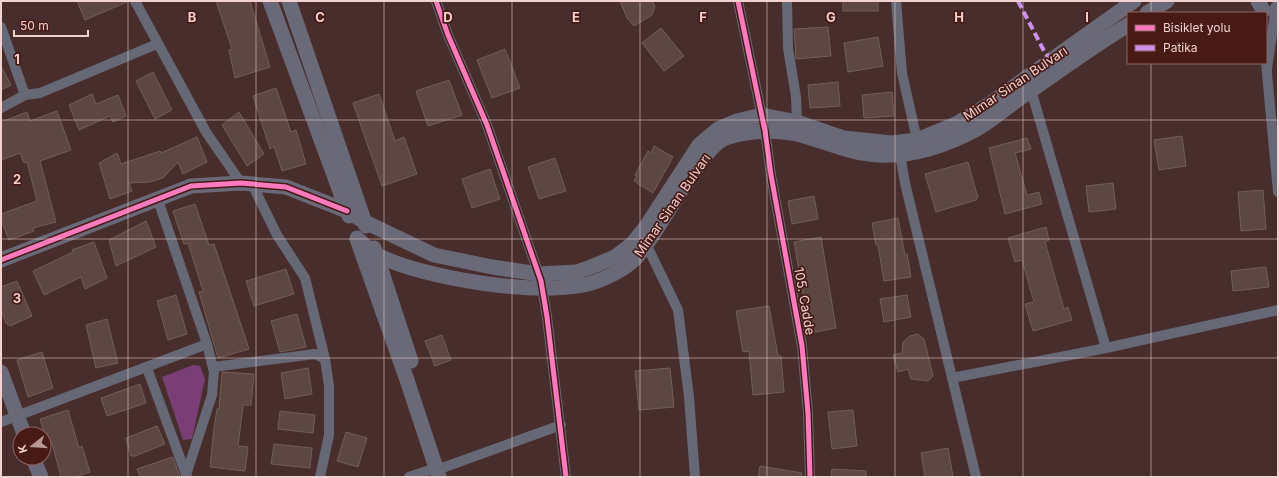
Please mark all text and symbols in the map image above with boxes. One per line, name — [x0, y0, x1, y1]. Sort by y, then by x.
text: B — [188, 9, 197, 25]
text: C — [315, 9, 325, 25]
text: D — [443, 9, 453, 25]
text: E — [572, 9, 580, 25]
text: F — [699, 9, 707, 25]
text: G — [826, 9, 836, 25]
text: H — [954, 9, 964, 25]
text: I — [1085, 9, 1089, 25]
scale bar — [14, 12, 88, 38]
legend — [1127, 12, 1267, 64]
text: 50 m — [20, 18, 49, 33]
text: Bisiklet yolu — [1163, 20, 1231, 35]
text: Patika — [1163, 40, 1198, 55]
street label: Mimar Sinan Bulvarı — [960, 42, 1070, 124]
text: 1 — [14, 51, 20, 67]
street label: Mimar Sinan Bulvarı — [630, 150, 714, 260]
text: 2 — [13, 171, 21, 187]
street label: 105. Cadde — [791, 266, 819, 336]
text: 3 — [13, 290, 21, 306]
north arrow — [12, 426, 52, 466]
text: K — [15, 443, 30, 455]

